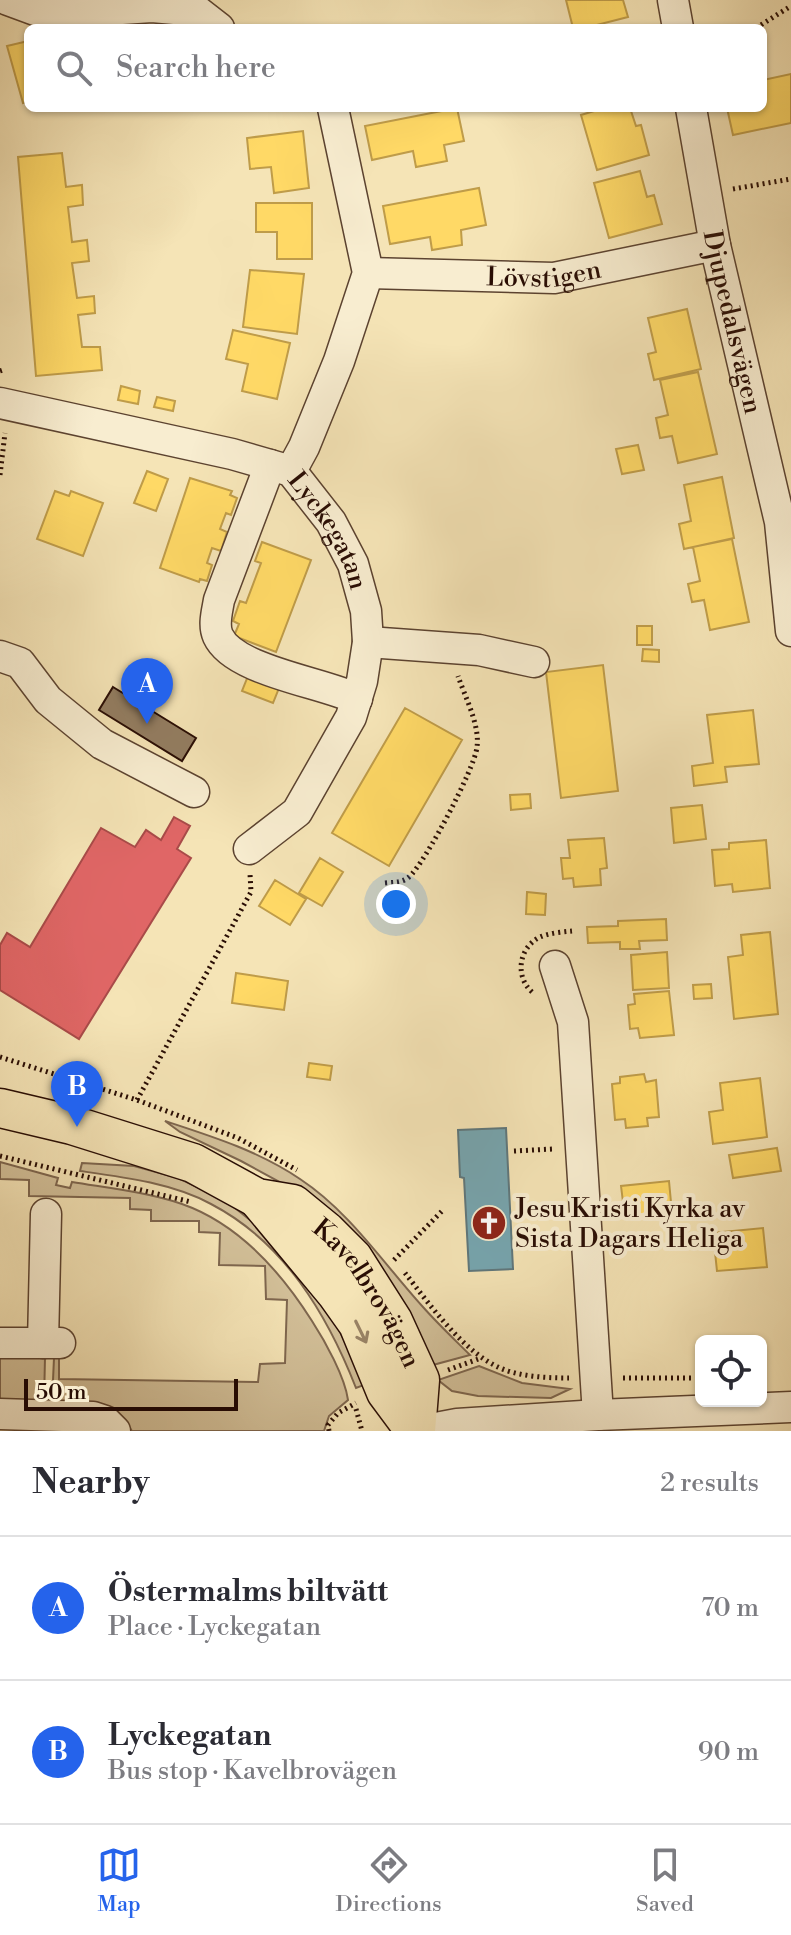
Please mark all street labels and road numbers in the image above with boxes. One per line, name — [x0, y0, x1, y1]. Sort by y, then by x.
street label: Djupedalsvägen — [696, 228, 769, 417]
street label: Lövstigen — [486, 254, 604, 295]
street label: Lyckegatan — [280, 465, 374, 593]
street label: Kavelbrovägen — [306, 1212, 427, 1373]

